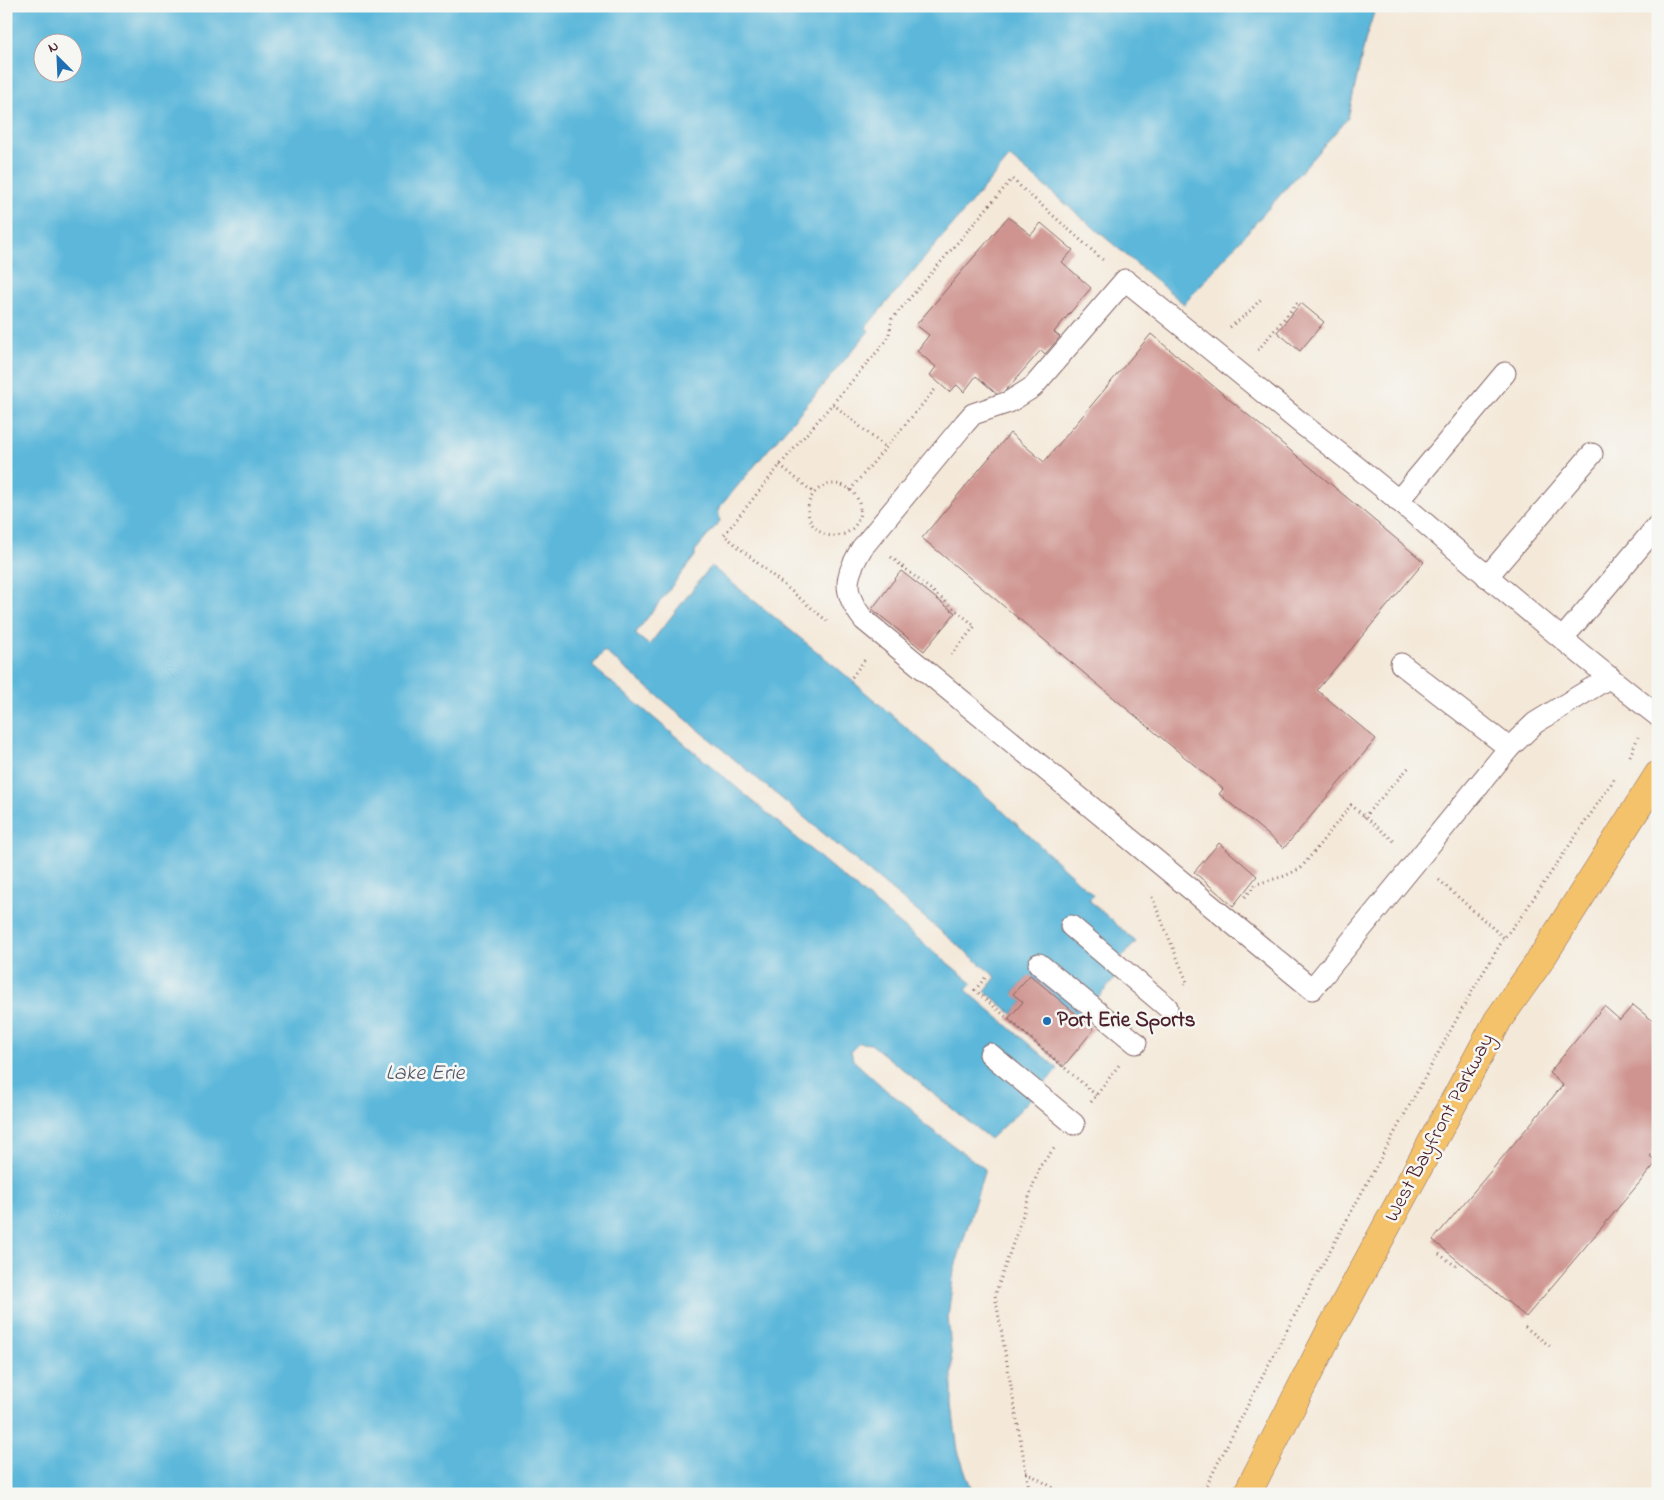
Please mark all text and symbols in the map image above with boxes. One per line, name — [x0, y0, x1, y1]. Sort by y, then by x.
north arrow — [32, 32, 82, 82]
text: N — [45, 36, 62, 59]
place label: Port Erie Sports — [1057, 1006, 1196, 1036]
marker: Port Erie Sports — [1041, 1015, 1053, 1027]
street label: West Bayfront Parkway — [1378, 1028, 1504, 1229]
water label: Lake Erie — [386, 1058, 466, 1090]

